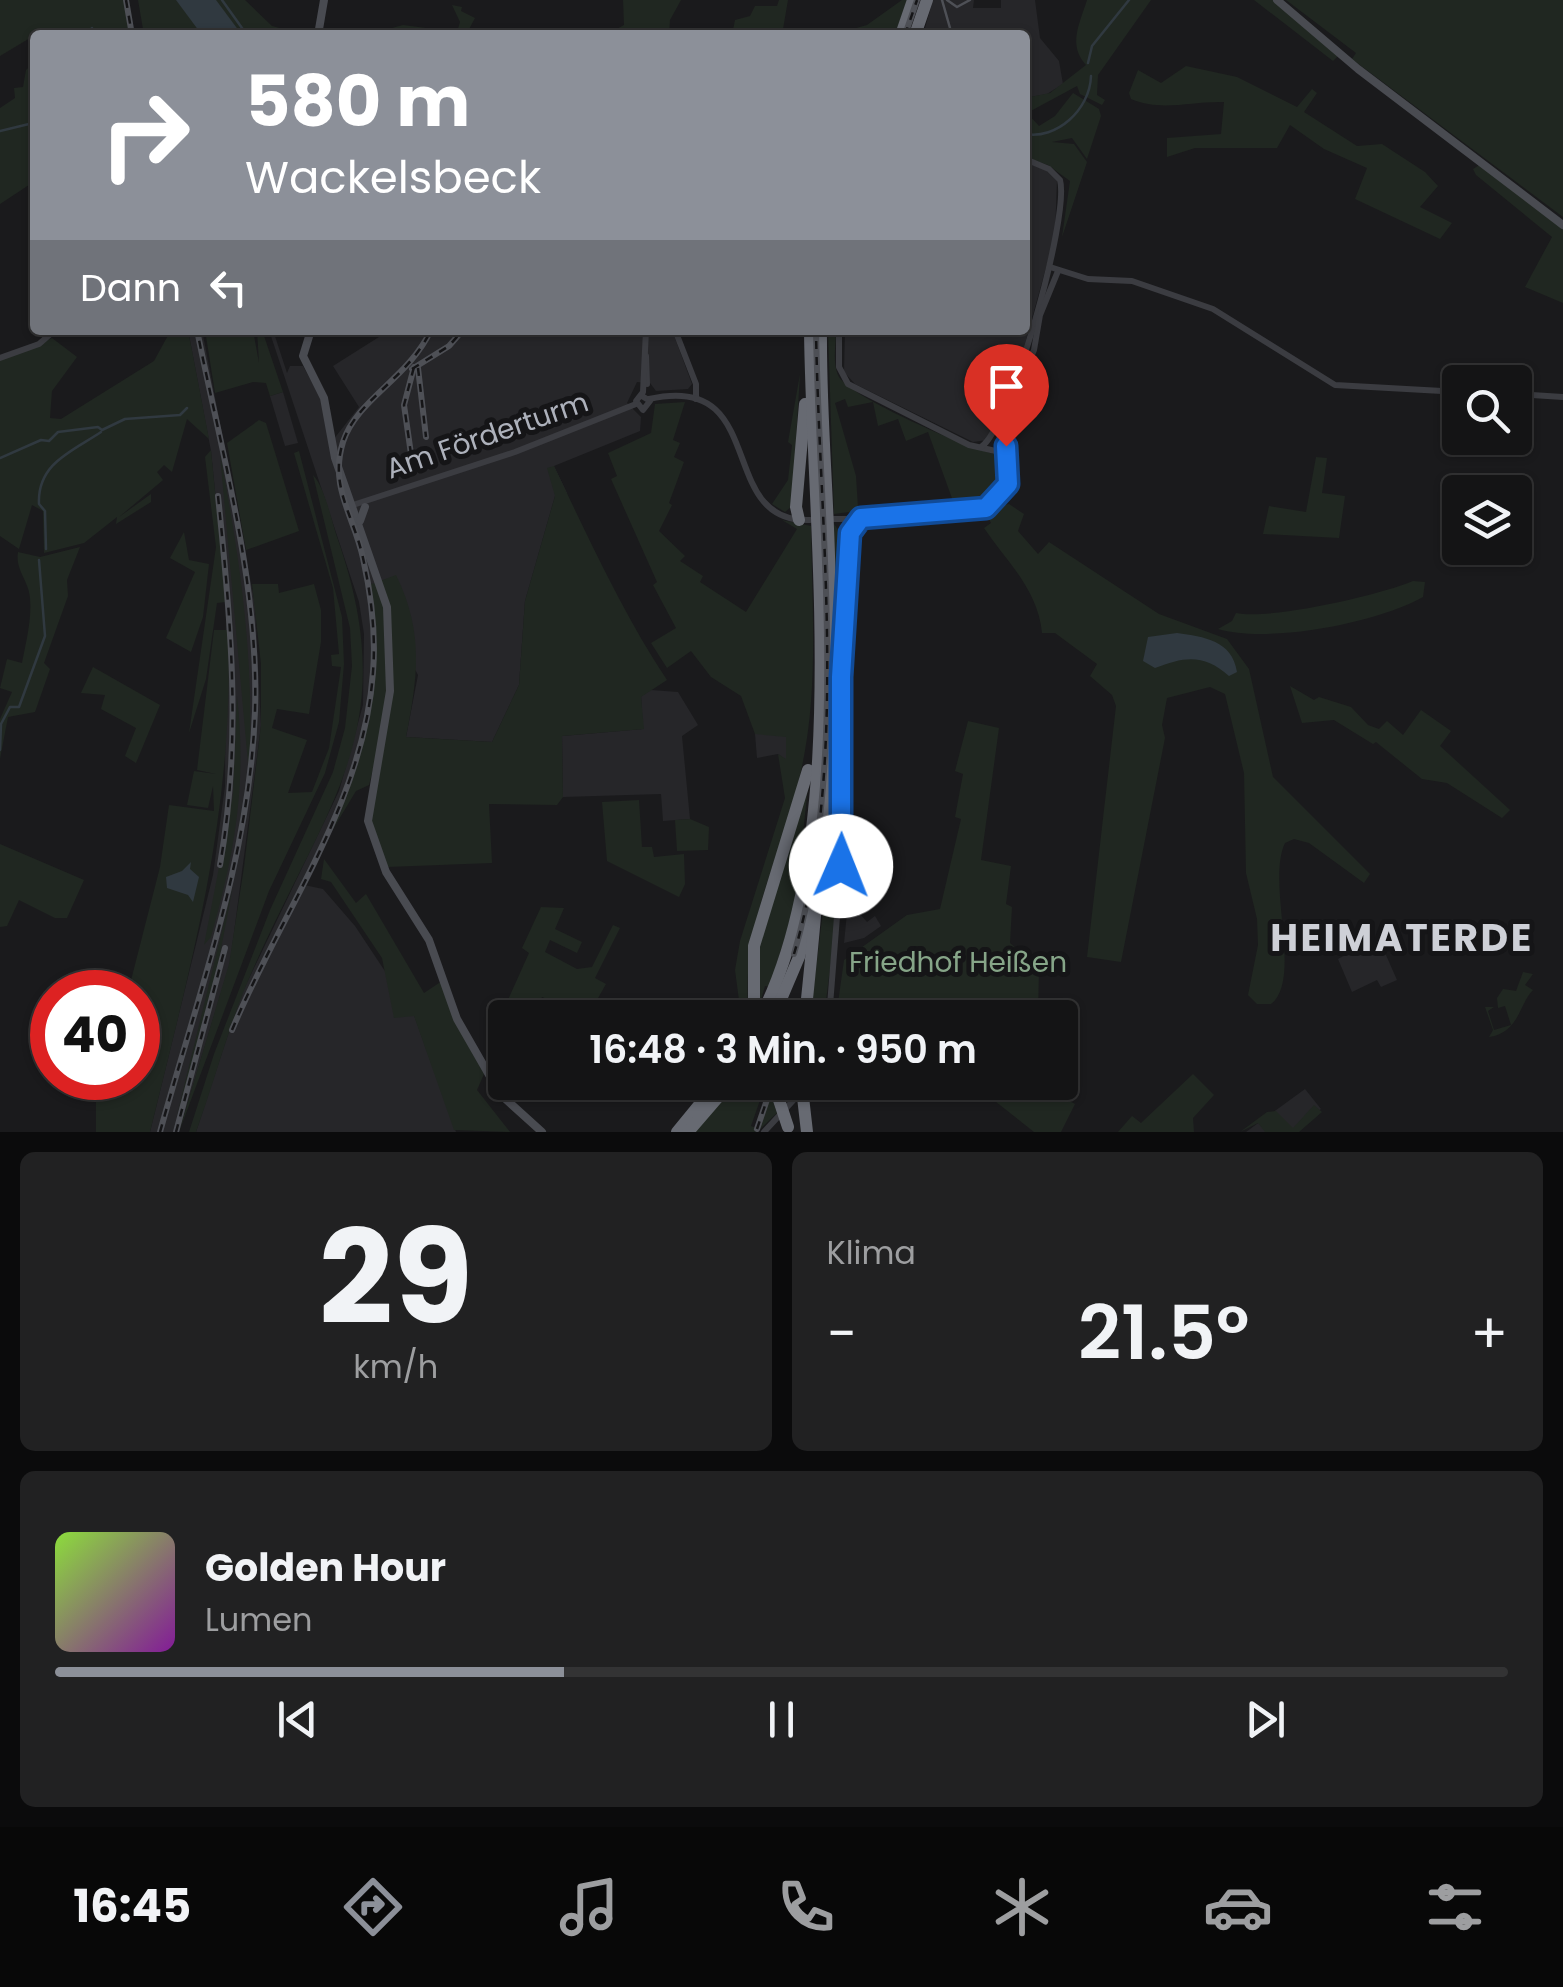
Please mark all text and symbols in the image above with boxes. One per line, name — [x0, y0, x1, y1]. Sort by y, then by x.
text: 580 m — [245, 52, 470, 151]
icon: right — [80, 70, 210, 200]
text: Wackelsbeck — [245, 146, 541, 209]
icon: left — [201, 260, 256, 315]
text: Dann — [80, 261, 181, 314]
pin — [964, 344, 1049, 447]
icon: arrive — [979, 359, 1034, 414]
map controls — [1442, 365, 1532, 565]
button: search — [1442, 365, 1532, 455]
street label: Am Förderturm — [381, 383, 594, 488]
button: layers — [1442, 475, 1532, 565]
position arrow — [789, 814, 893, 918]
district label: HEIMATERDE — [1270, 911, 1534, 964]
park label: Friedhof Heißen — [849, 943, 1067, 982]
speed limit sign: 40 — [30, 970, 160, 1100]
text: 16:48 · 3 Min. · 950 m — [589, 1023, 977, 1076]
text: 29 — [319, 1186, 473, 1369]
text: Klima — [827, 1230, 916, 1275]
text: 21.5° — [1078, 1280, 1249, 1385]
text: − — [827, 1295, 857, 1372]
text: + — [1470, 1295, 1508, 1372]
text: km/h — [353, 1344, 438, 1389]
text: Golden Hour — [205, 1541, 446, 1594]
text: Lumen — [205, 1597, 313, 1642]
icon: previous — [270, 1692, 325, 1747]
icon: pause — [754, 1692, 809, 1747]
icon: next — [1238, 1692, 1293, 1747]
icon: directions — [338, 1872, 408, 1942]
icon: music — [554, 1872, 624, 1942]
icon: phone — [771, 1872, 841, 1942]
icon: climate — [987, 1872, 1057, 1942]
icon: car — [1203, 1872, 1273, 1942]
icon: filters — [1420, 1872, 1490, 1942]
text: 16:45 — [73, 1875, 191, 1938]

